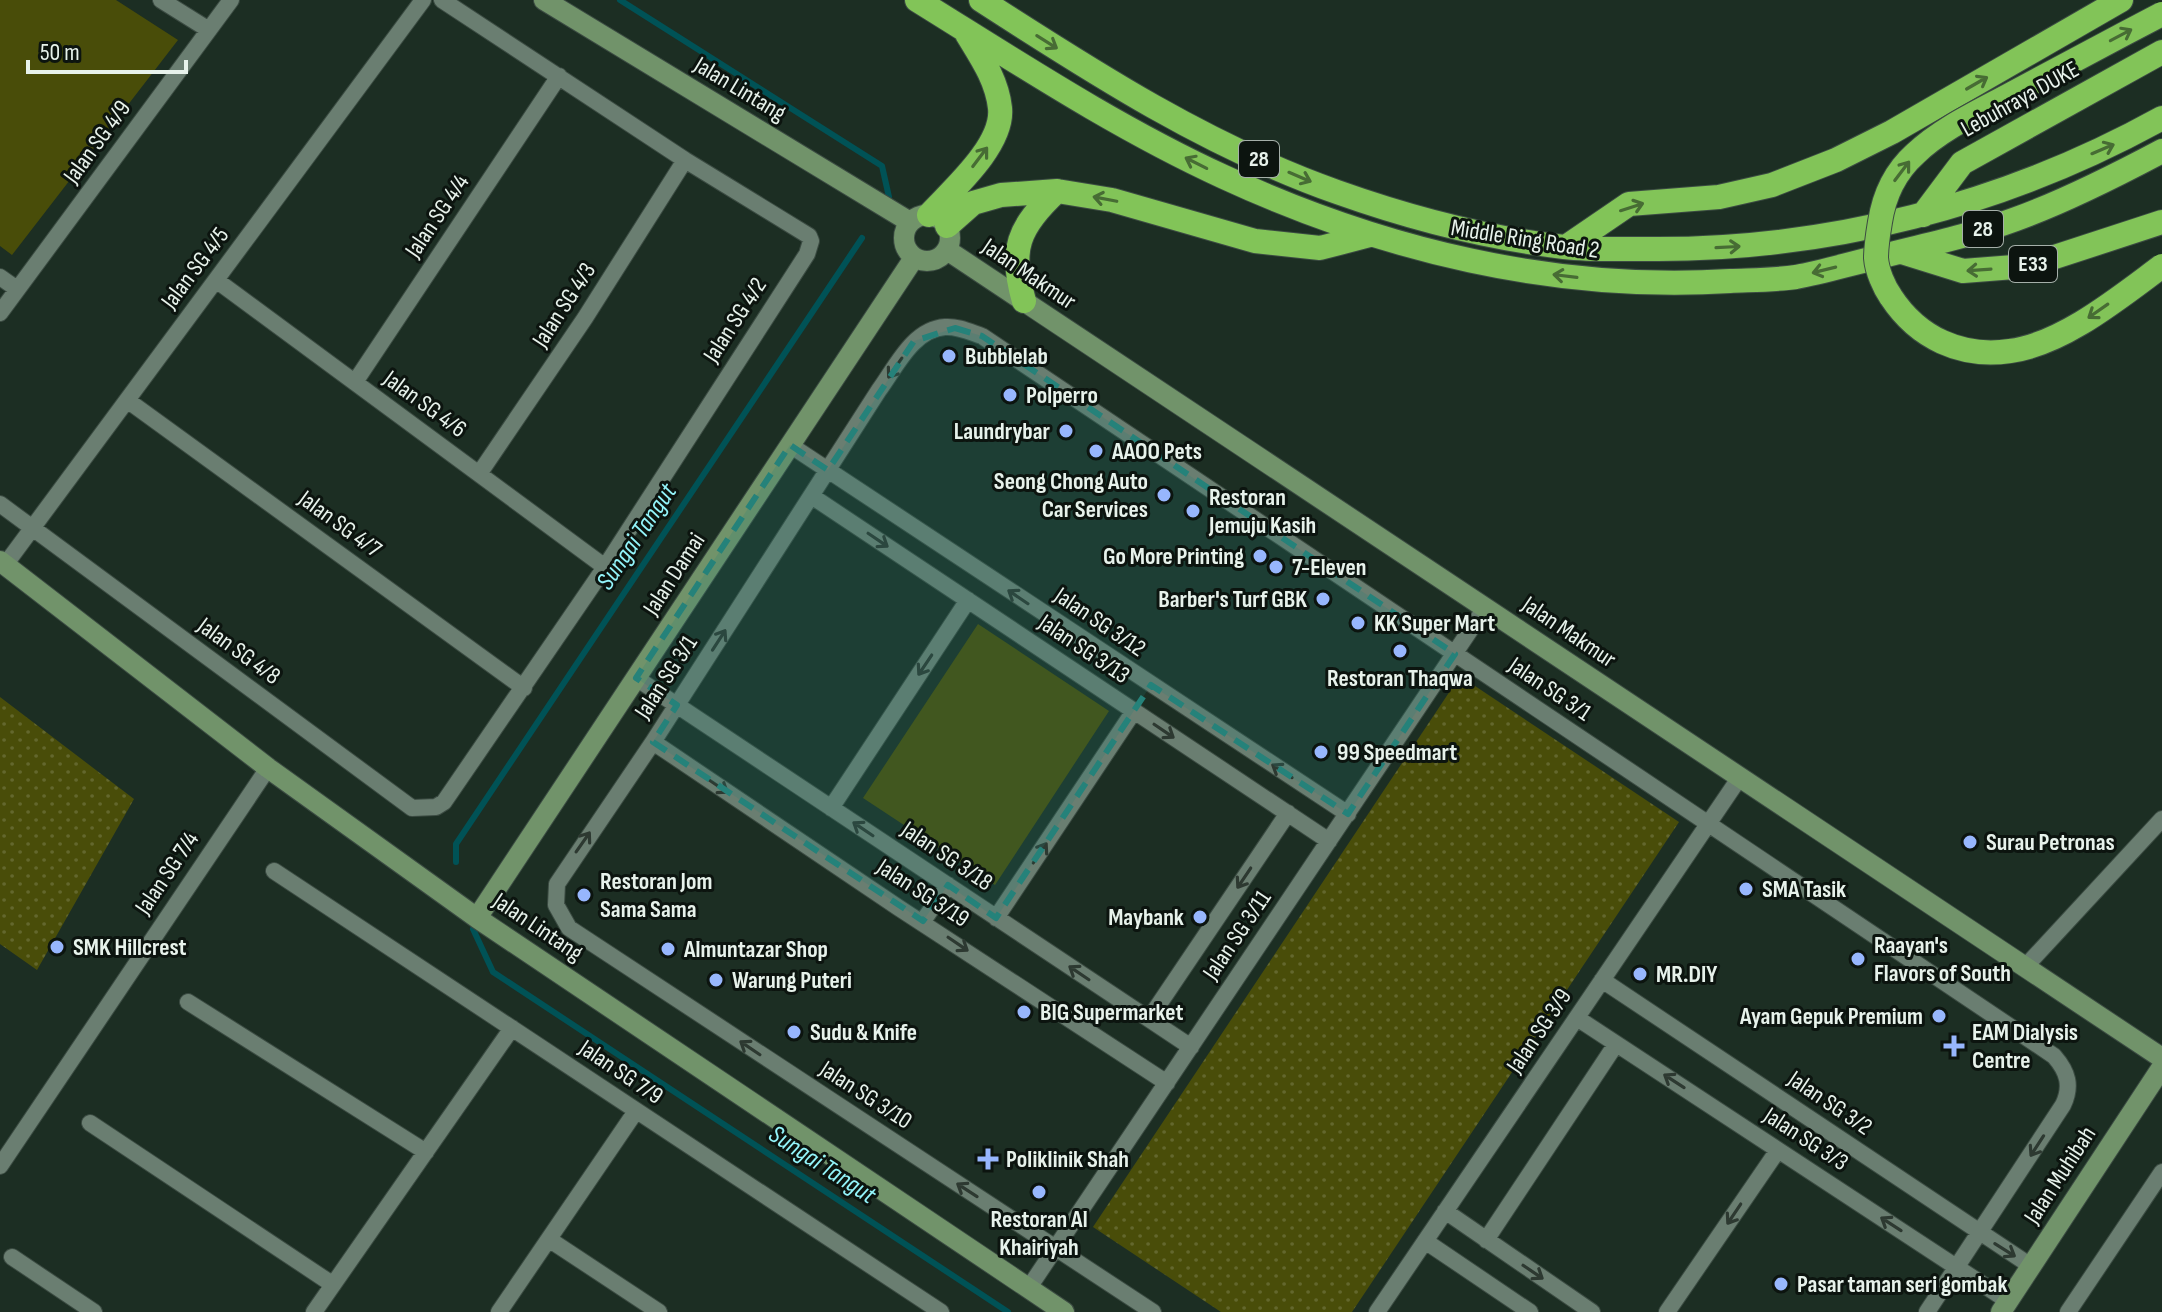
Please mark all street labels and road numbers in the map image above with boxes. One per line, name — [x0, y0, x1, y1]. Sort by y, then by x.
street label: Jalan Lintang — [688, 50, 791, 128]
street label: Lebuhraya DUKE — [1956, 55, 2084, 143]
street label: Jalan SG 4/9 — [57, 95, 137, 190]
road number: 28 — [1239, 141, 1279, 177]
street label: Jalan SG 4/4 — [398, 169, 475, 264]
road number: 28 — [1963, 211, 2003, 247]
street label: Middle Ring Road 2 — [1449, 213, 1601, 265]
street label: Jalan SG 4/5 — [154, 221, 235, 315]
street label: Jalan Makmur — [976, 232, 1082, 316]
road number: E33 — [2009, 246, 2057, 282]
street label: Jalan SG 4/3 — [525, 257, 602, 354]
street label: Jalan SG 4/2 — [696, 272, 773, 369]
street label: Jalan SG 4/6 — [377, 364, 472, 444]
street label: Jalan SG 4/7 — [292, 484, 388, 564]
street label: Jalan Damai — [636, 528, 711, 621]
street label: Jalan SG 3/12 — [1048, 580, 1151, 663]
street label: Jalan Makmur — [1516, 590, 1622, 674]
street label: Jalan SG 3/13 — [1032, 607, 1135, 690]
street label: Jalan SG 4/8 — [191, 611, 286, 691]
street label: Jalan SG 3/1 — [628, 629, 704, 725]
street label: Jalan SG 3/1 — [1502, 650, 1597, 727]
street label: Jalan SG 3/18 — [895, 814, 998, 897]
street label: Jalan SG 7/4 — [128, 826, 205, 921]
street label: Jalan SG 3/19 — [871, 852, 975, 934]
street label: Jalan SG 3/11 — [1196, 884, 1278, 986]
street label: Jalan Lintang — [487, 886, 588, 968]
street label: Jalan SG 3/9 — [1500, 983, 1578, 1080]
street label: Jalan SG 7/9 — [573, 1033, 669, 1111]
street label: Jalan SG 3/10 — [814, 1054, 918, 1136]
street label: Jalan SG 3/2 — [1782, 1064, 1877, 1142]
street label: Jalan SG 3/3 — [1757, 1100, 1854, 1177]
street label: Jalan Muhibah — [2017, 1121, 2102, 1230]

